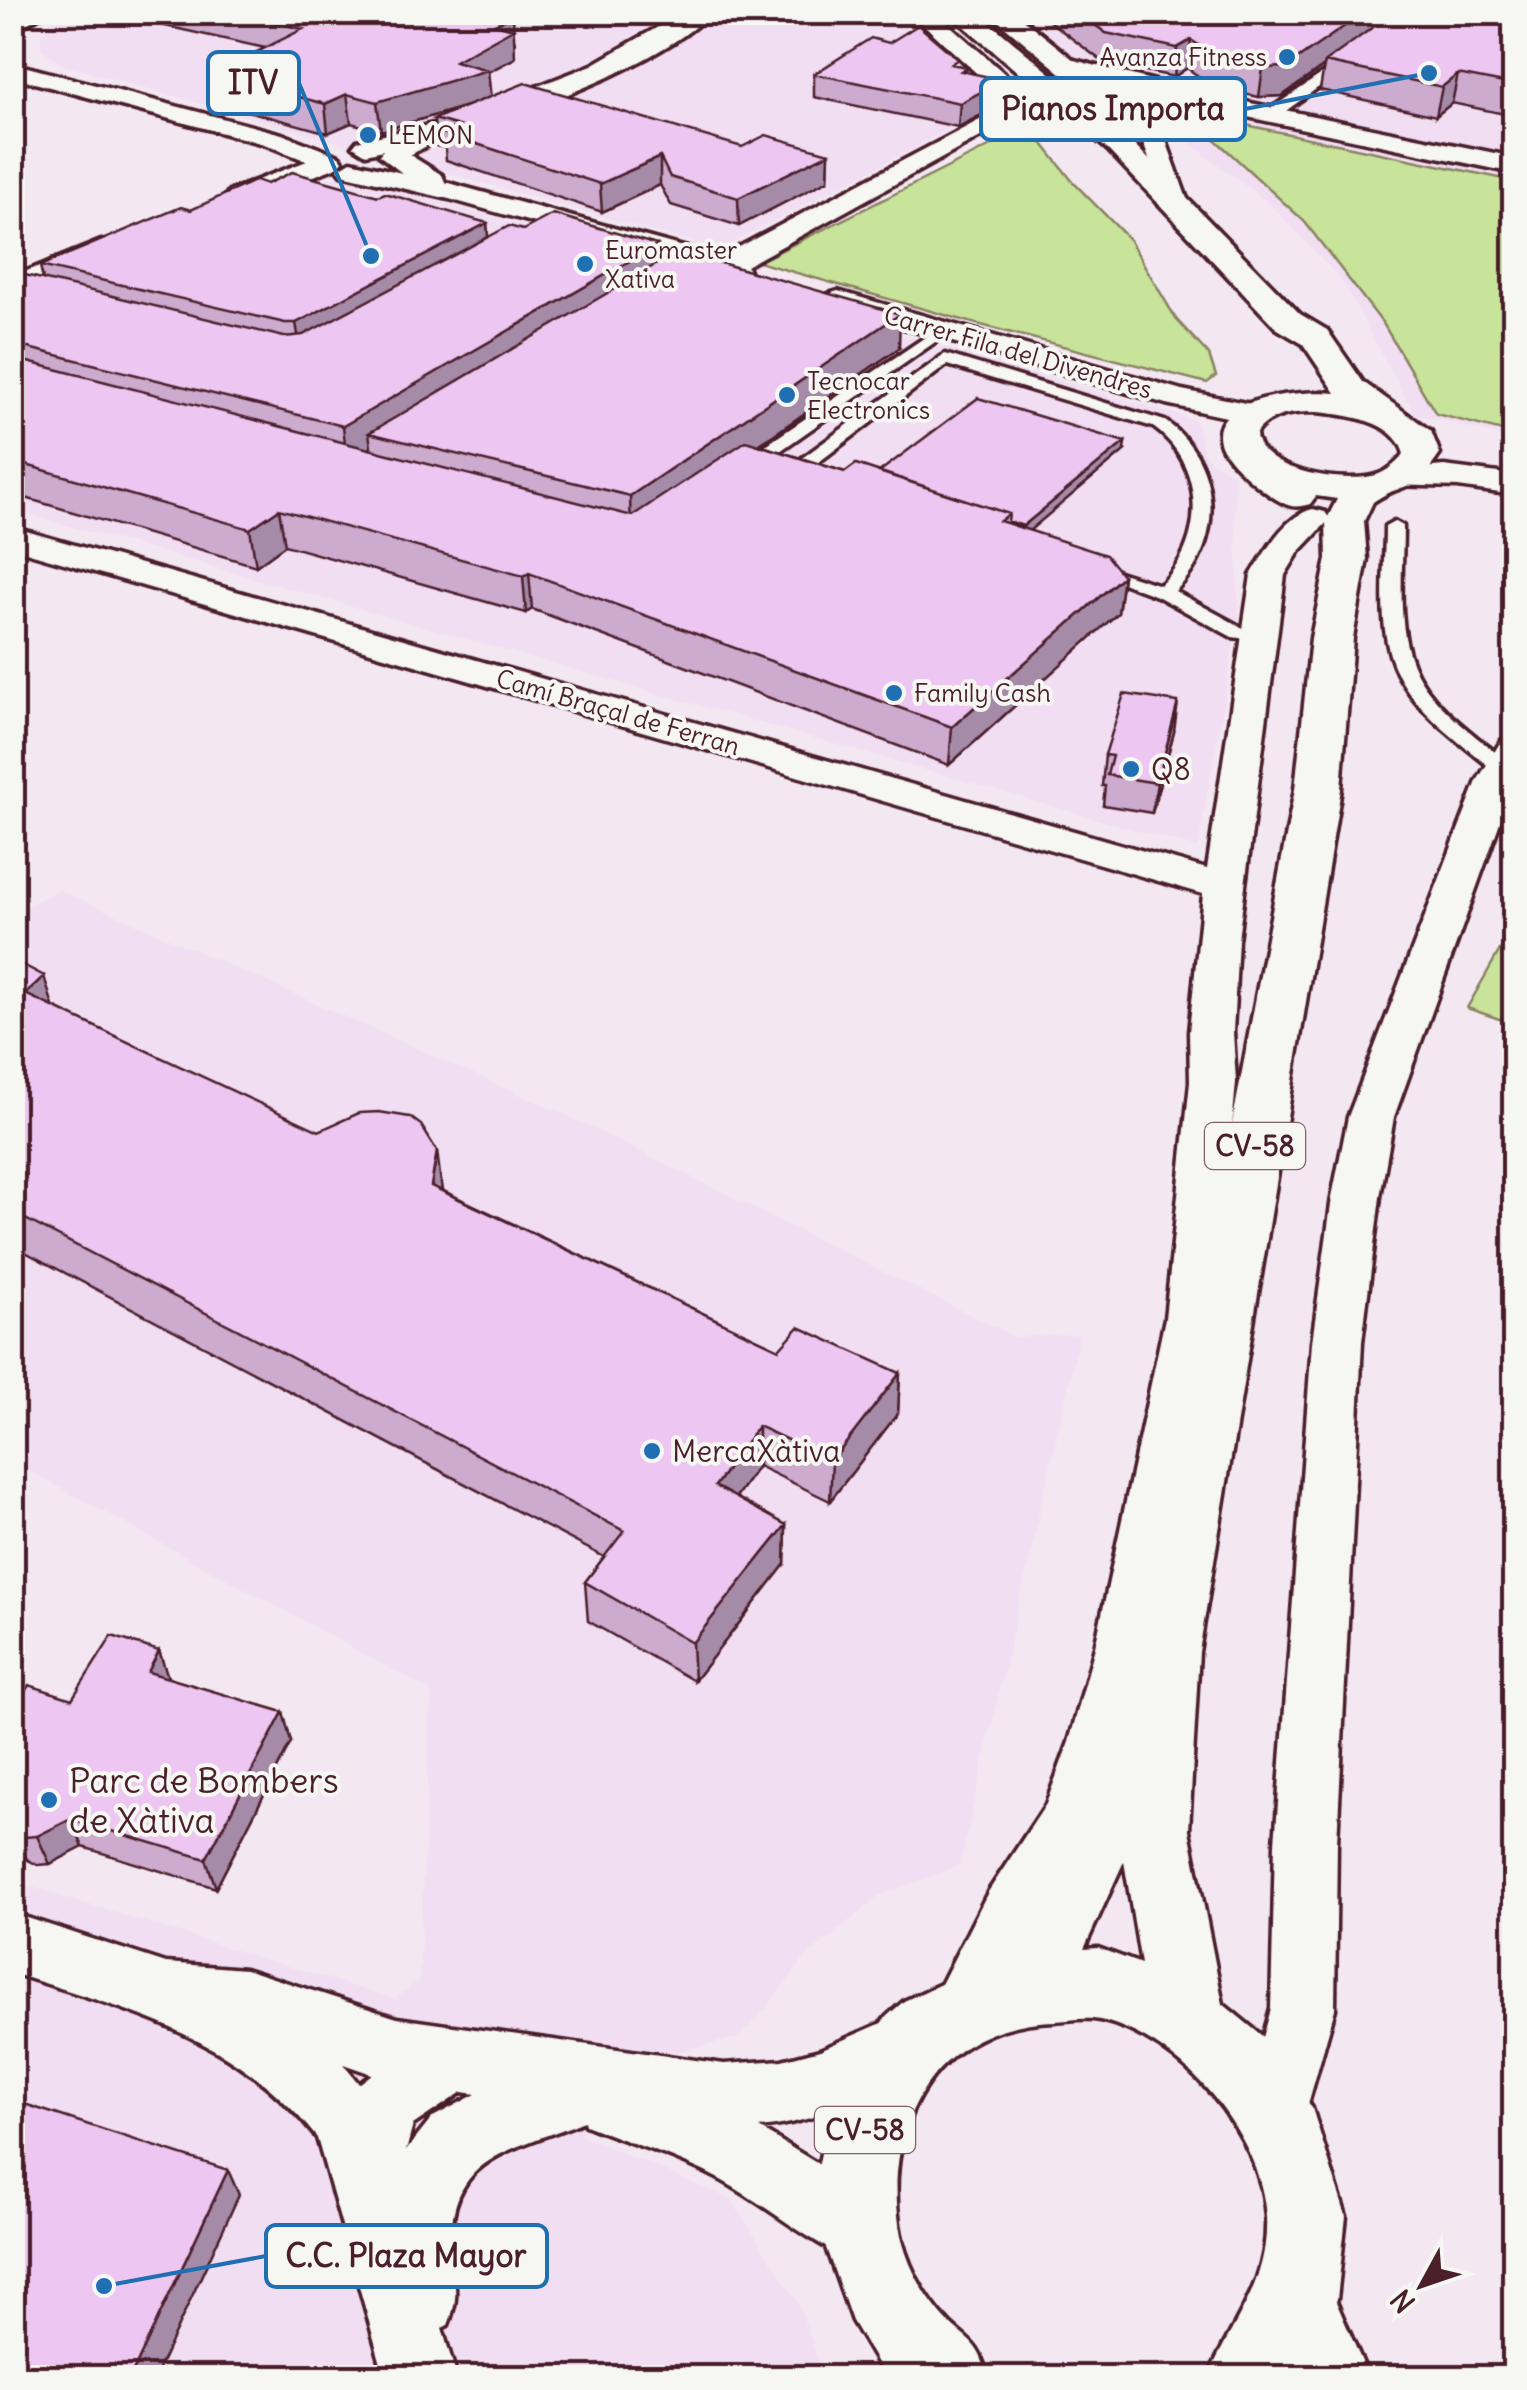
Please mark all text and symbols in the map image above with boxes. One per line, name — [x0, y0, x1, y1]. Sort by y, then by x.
place label: Avanza Fitness — [1099, 41, 1267, 73]
marker: Avanza Fitness — [1276, 46, 1298, 68]
callout: ITV — [208, 52, 299, 114]
text: ITV — [228, 62, 278, 103]
callout: Pianos Importa — [981, 78, 1245, 140]
text: Pianos Importa — [1001, 88, 1225, 129]
place label: LEMON — [388, 119, 473, 151]
marker: LEMON — [357, 124, 379, 146]
place label: Euromaster Xativa — [605, 234, 737, 295]
marker: Euromaster Xativa — [574, 253, 596, 275]
street label: Carrer Fila del Divendres — [880, 298, 1156, 406]
place label: Tecnocar Electronics — [807, 365, 930, 426]
marker: Tecnocar Electronics — [776, 384, 798, 406]
street label: Camí Braçal de Ferran — [493, 662, 743, 762]
place label: Family Cash — [914, 677, 1051, 709]
marker: Family Cash — [883, 682, 905, 704]
place label: Q8 — [1151, 750, 1191, 788]
marker: Q8 — [1120, 758, 1142, 780]
road number: CV-58 — [1205, 1123, 1305, 1169]
place label: MercaXàtiva — [672, 1432, 840, 1470]
marker: MercaXàtiva — [641, 1440, 663, 1462]
place label: Parc de Bombers de Xàtiva — [69, 1758, 339, 1842]
marker: Parc de Bombers de Xàtiva — [38, 1789, 60, 1811]
road number: CV-58 — [815, 2107, 915, 2153]
callout: C.C. Plaza Mayor — [266, 2225, 547, 2287]
text: C.C. Plaza Mayor — [285, 2235, 528, 2276]
north arrow — [1372, 2235, 1472, 2335]
text: N — [1383, 2282, 1423, 2320]

